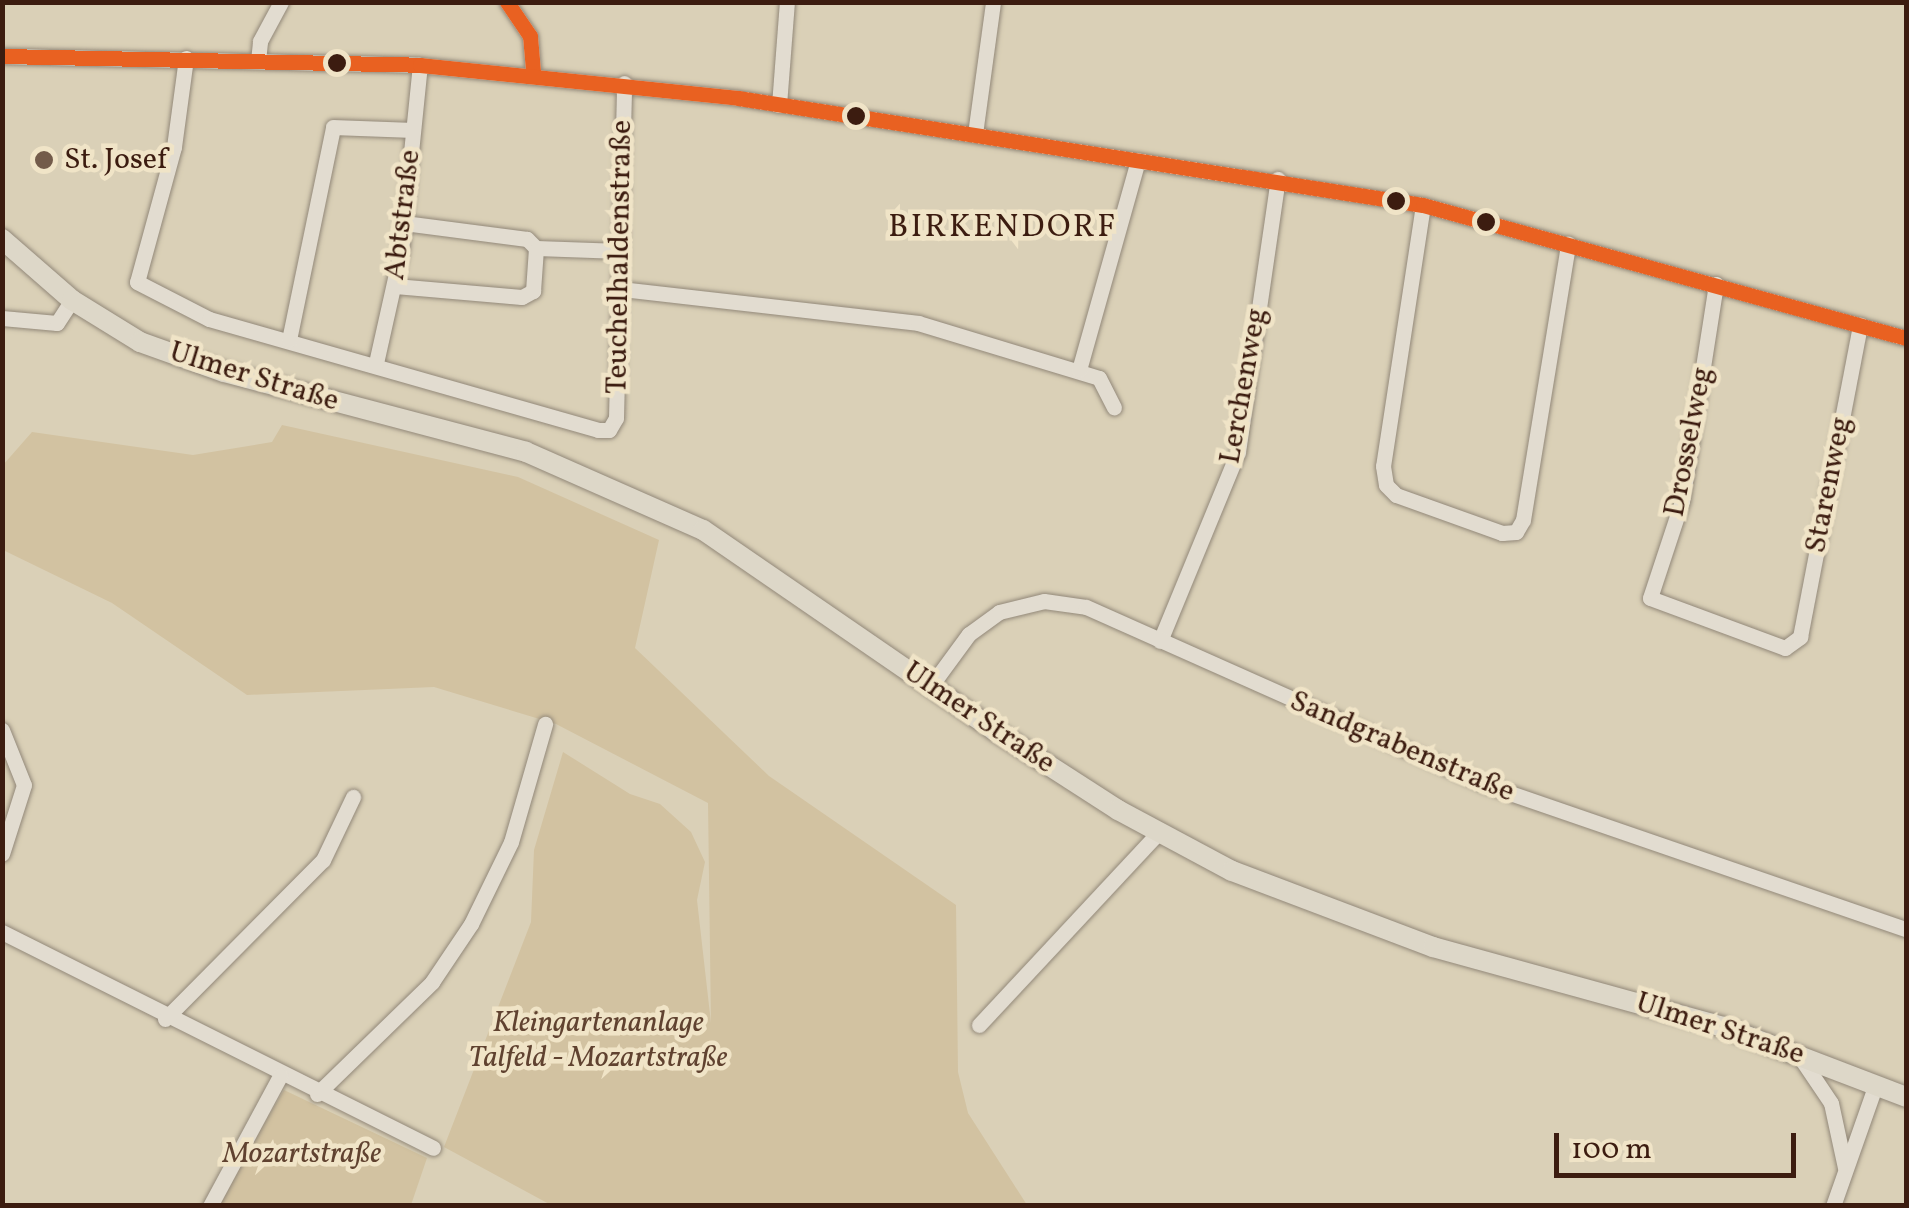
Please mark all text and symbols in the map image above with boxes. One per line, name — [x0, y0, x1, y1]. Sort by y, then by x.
unlabelled marker — [327, 53, 347, 73]
unlabelled marker — [846, 106, 866, 126]
street label: Teuchelhaldenstraße — [600, 120, 640, 394]
place label: St. Josef — [64, 142, 167, 178]
street label: Abtstraße — [377, 148, 429, 282]
marker: St. Josef — [33, 149, 55, 171]
unlabelled marker — [1386, 191, 1406, 211]
district label: BIRKENDORF — [888, 209, 1118, 247]
unlabelled marker — [1476, 212, 1496, 232]
street label: Lerchenweg — [1213, 305, 1275, 467]
street label: Ulmer Straße — [165, 334, 343, 420]
street label: Drosselweg — [1657, 364, 1721, 520]
street label: Starenweg — [1798, 414, 1860, 556]
street label: Ulmer Straße — [896, 654, 1062, 782]
street label: Sandgrabenstraße — [1284, 683, 1520, 811]
street label: Ulmer Straße — [1631, 985, 1809, 1073]
park label: Kleingartenanlage Talfeld - Mozartstraße — [469, 1005, 727, 1076]
scale bar — [1559, 1113, 1802, 1175]
text: 100 m — [1571, 1129, 1652, 1171]
park label: Mozartstraße — [223, 1136, 381, 1172]

